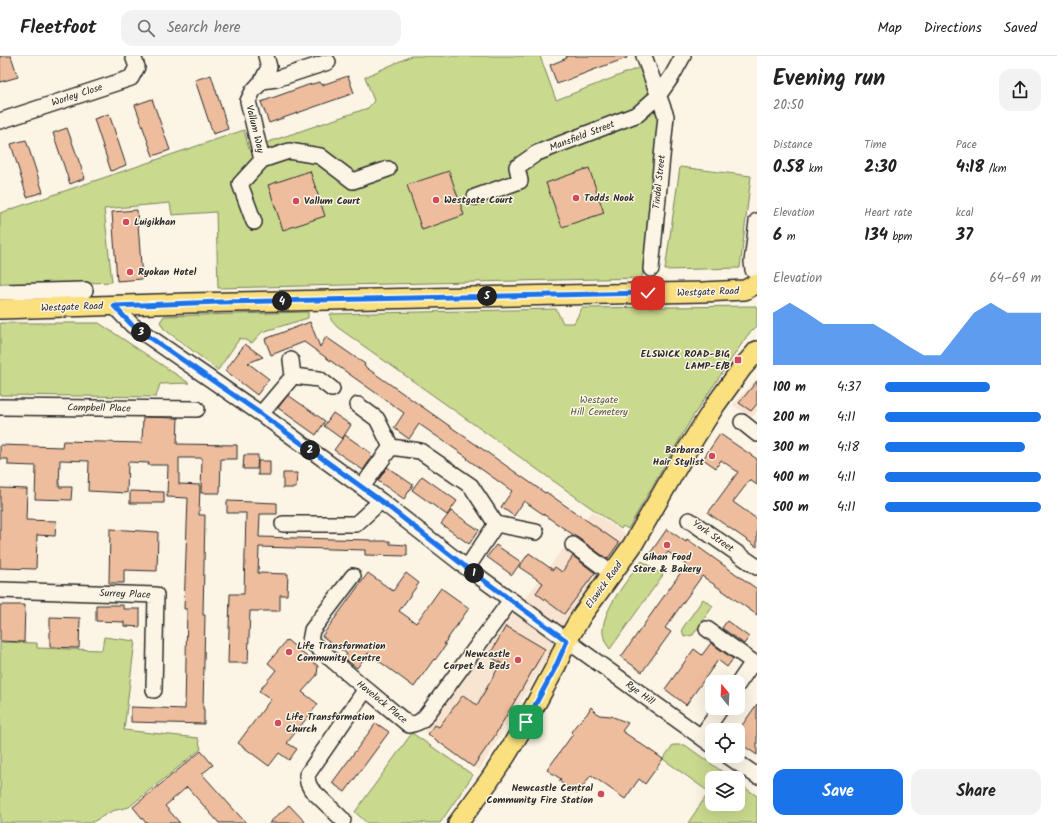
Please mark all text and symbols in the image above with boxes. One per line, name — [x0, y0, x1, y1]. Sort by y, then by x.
search box — [121, 10, 401, 46]
text: Fleetfoot — [20, 13, 97, 43]
text: Search here — [167, 16, 241, 40]
icon: search — [135, 17, 157, 39]
text: Map — [877, 17, 902, 39]
text: Directions — [924, 17, 982, 39]
text: Saved — [1004, 17, 1037, 39]
text: Evening run — [773, 62, 885, 97]
button: share — [999, 69, 1041, 111]
street label: Worley Close — [49, 79, 105, 111]
text: 20:50 — [773, 95, 804, 116]
street label: Vallum Way — [241, 103, 269, 155]
street label: Mansfield Street — [547, 116, 617, 156]
text: Distance — [773, 136, 813, 154]
text: Time — [864, 136, 887, 154]
text: Pace — [956, 136, 977, 154]
street label: Tindal Street — [648, 154, 670, 210]
text: 0.58 — [773, 154, 804, 181]
text: 2:30 — [864, 154, 896, 181]
text: 4:18 — [956, 154, 984, 181]
text: km — [804, 160, 823, 178]
text: /km — [984, 160, 1007, 178]
place label: Todds Nook — [584, 190, 635, 206]
place label: Westgate Court — [444, 192, 513, 208]
place label: Vallum Court — [304, 193, 361, 209]
marker: Todds Nook — [571, 193, 581, 203]
marker: Westgate Court — [431, 195, 441, 205]
marker: Vallum Court — [291, 196, 301, 206]
text: Elevation — [773, 204, 815, 222]
text: Heart rate — [864, 204, 912, 222]
text: kcal — [956, 204, 974, 222]
place label: Luigikhan — [134, 214, 176, 230]
marker: Luigikhan — [121, 217, 131, 227]
text: 6 — [773, 222, 782, 249]
text: 134 — [864, 222, 888, 249]
text: 37 — [956, 222, 973, 249]
text: m — [782, 228, 795, 246]
text: bpm — [888, 228, 912, 246]
place label: Ryokan Hotel — [138, 264, 197, 280]
marker: Ryokan Hotel — [125, 267, 135, 277]
text: Elevation — [773, 268, 822, 289]
text: 64–69 m — [990, 268, 1041, 289]
pin — [631, 276, 665, 310]
icon: check — [637, 282, 659, 304]
street label: Westgate Road — [677, 283, 740, 301]
pin: 5 — [477, 286, 497, 306]
text: 5 — [484, 287, 490, 305]
pin: 4 — [272, 291, 292, 311]
text: 4 — [279, 292, 285, 310]
street label: Westgate Road — [41, 298, 104, 316]
pin: 3 — [131, 322, 151, 342]
text: 3 — [138, 323, 144, 341]
place label: ELSWICK ROAD-BIG LAMP-E/B — [641, 346, 730, 374]
marker: ELSWICK ROAD-BIG LAMP-E/B — [733, 355, 743, 365]
text: 100 m — [773, 377, 806, 398]
text: 4:37 — [837, 377, 861, 398]
park label: Westgate Hill Cemetery — [570, 392, 628, 420]
street label: Campbell Place — [67, 399, 131, 417]
text: 200 m — [773, 407, 810, 428]
text: 4:11 — [837, 407, 856, 428]
text: 300 m — [773, 437, 809, 458]
text: 4:18 — [837, 437, 859, 458]
pin: 2 — [300, 440, 320, 460]
text: 2 — [307, 441, 313, 459]
place label: Barbaras Hair Stylist — [653, 442, 704, 470]
marker: Barbaras Hair Stylist — [707, 451, 717, 461]
text: 400 m — [773, 467, 809, 488]
text: 4:11 — [837, 467, 856, 488]
text: 500 m — [773, 497, 809, 518]
text: 4:11 — [837, 497, 856, 518]
street label: York Street — [689, 516, 737, 556]
marker: Gihan Food Store & Bakery — [662, 540, 672, 550]
place label: Gihan Food Store & Bakery — [633, 549, 702, 577]
street label: Elswick Road — [581, 557, 627, 612]
pin: 1 — [464, 563, 484, 583]
text: 1 — [472, 564, 476, 582]
street label: Surrey Place — [99, 585, 151, 603]
place label: Life Transformation Community Centre — [297, 638, 386, 666]
place label: Newcastle Carpet & Beds — [444, 646, 510, 674]
marker: Life Transformation Community Centre — [284, 647, 294, 657]
marker: Newcastle Carpet & Beds — [513, 655, 523, 665]
north arrow — [705, 675, 745, 715]
map controls — [705, 675, 745, 811]
street label: Havelock Place — [353, 676, 411, 728]
street label: Rye Hill — [622, 677, 658, 709]
pin — [509, 705, 543, 739]
place label: Life Transformation Church — [286, 709, 375, 737]
icon: arrive — [515, 711, 537, 733]
marker: Life Transformation Church — [273, 718, 283, 728]
button: locate — [705, 723, 745, 763]
button: Save — [773, 769, 903, 815]
button: Share — [911, 769, 1041, 815]
button: layers — [705, 771, 745, 811]
place label: Newcastle Central Community Fire Station — [487, 780, 593, 808]
marker: Newcastle Central Community Fire Station — [596, 789, 606, 799]

